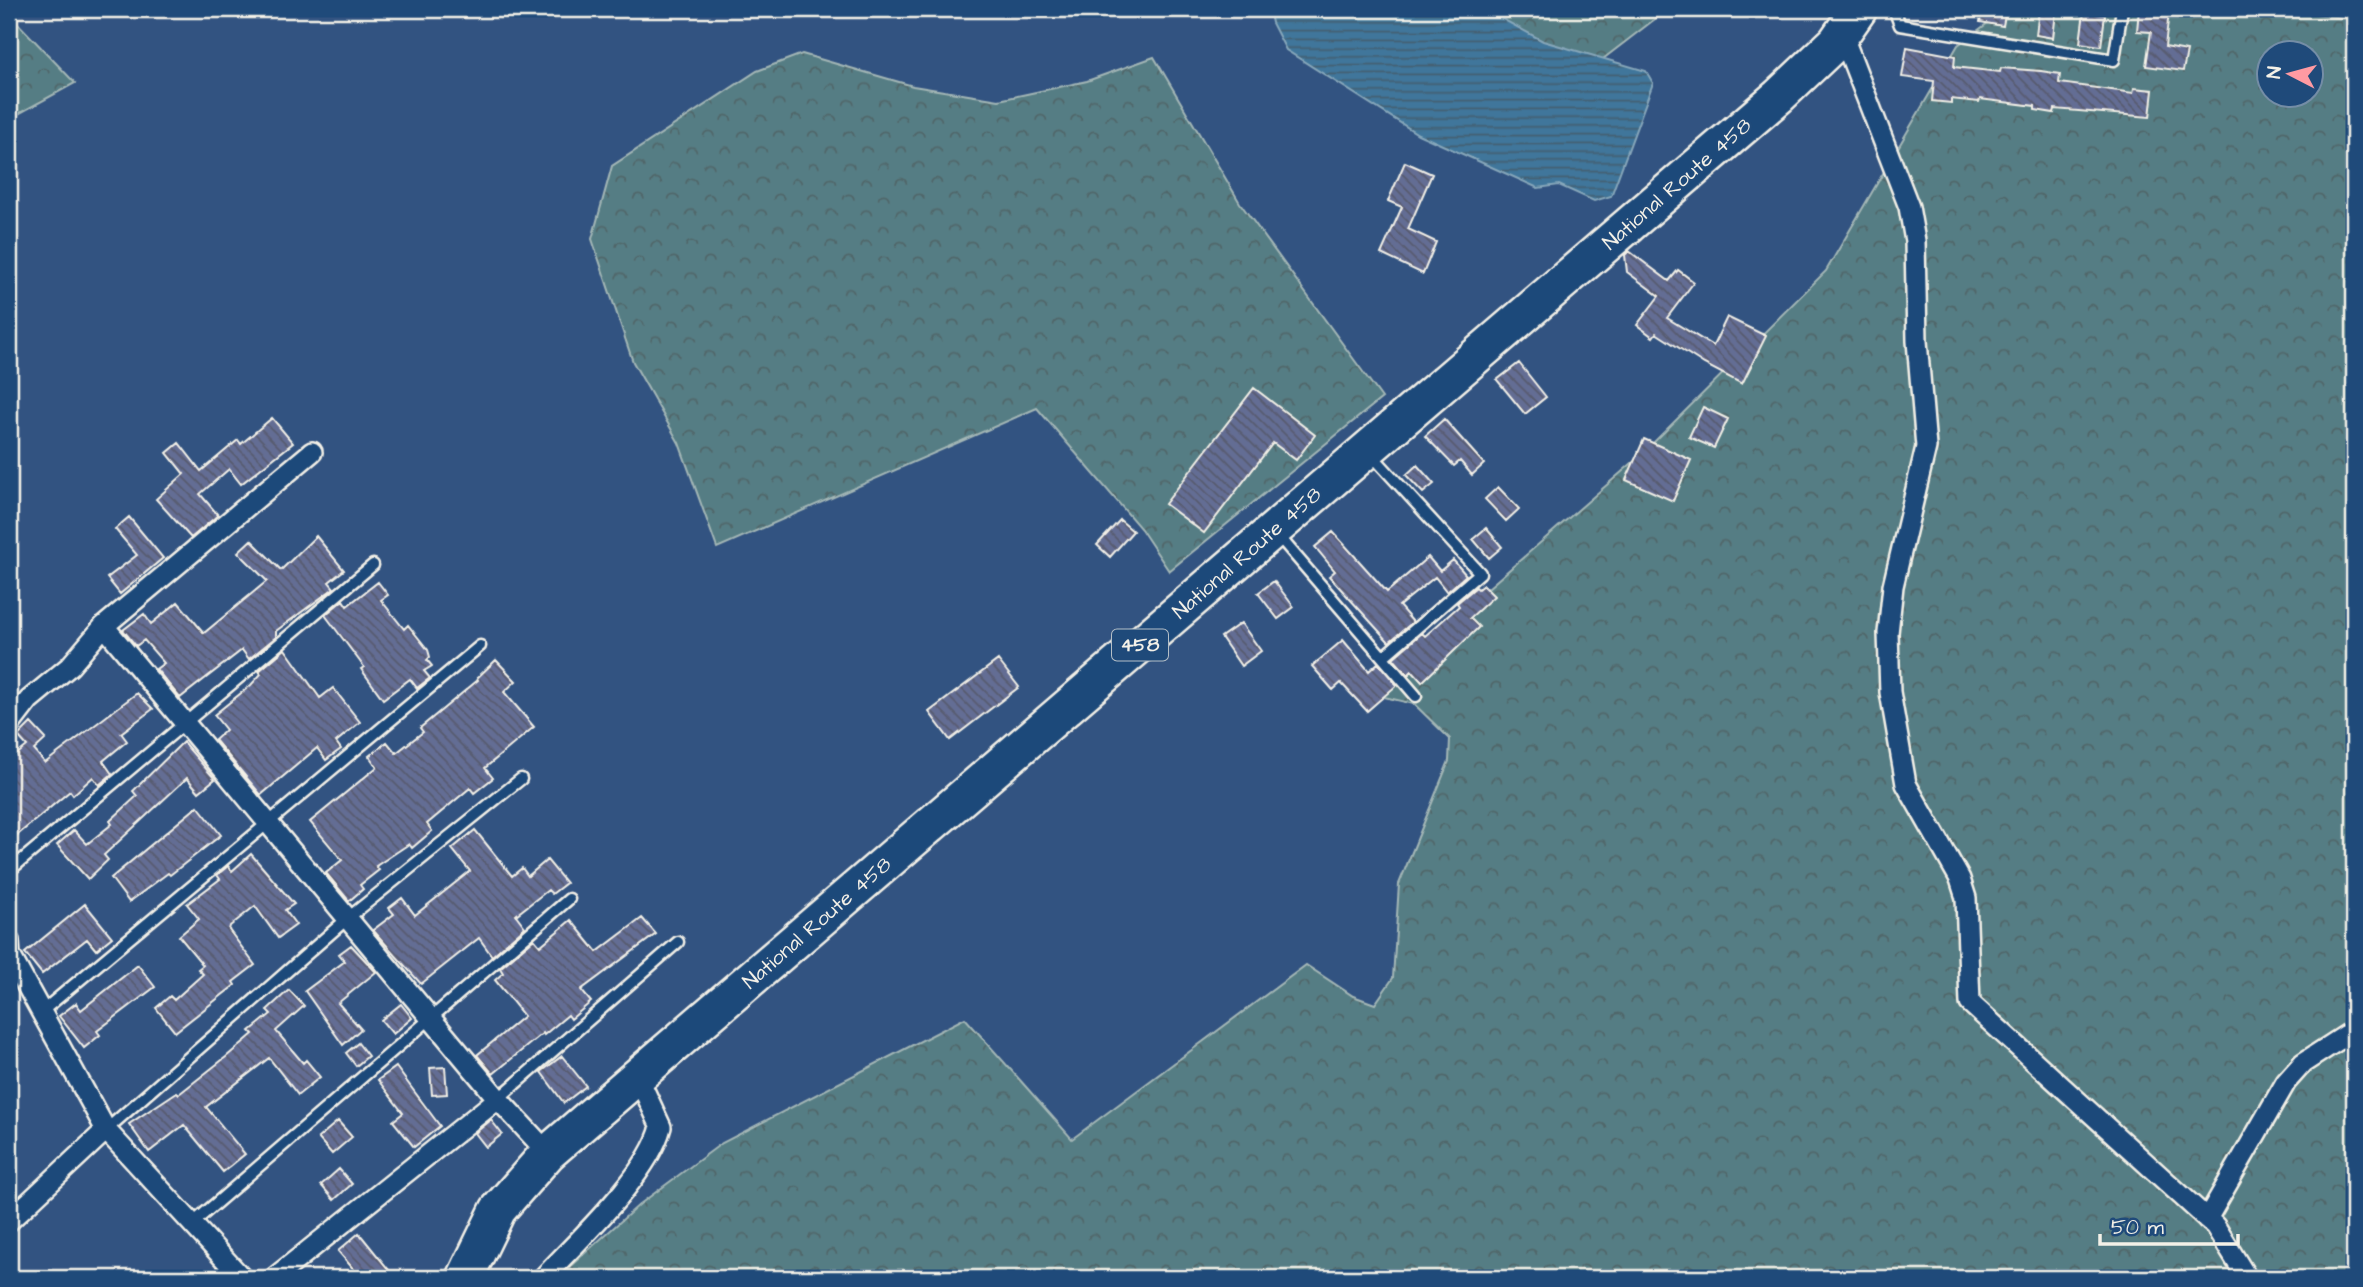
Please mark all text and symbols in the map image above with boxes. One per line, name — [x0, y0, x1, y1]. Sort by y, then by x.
north arrow — [2254, 38, 2324, 108]
text: N — [2261, 65, 2289, 80]
street label: National Route 458 — [1596, 111, 1758, 257]
street label: National Route 458 — [1166, 480, 1328, 626]
road number: 458 — [1112, 630, 1168, 660]
street label: National Route 458 — [736, 850, 898, 996]
scale bar — [2100, 1203, 2239, 1247]
text: 50 m — [2111, 1213, 2165, 1242]

